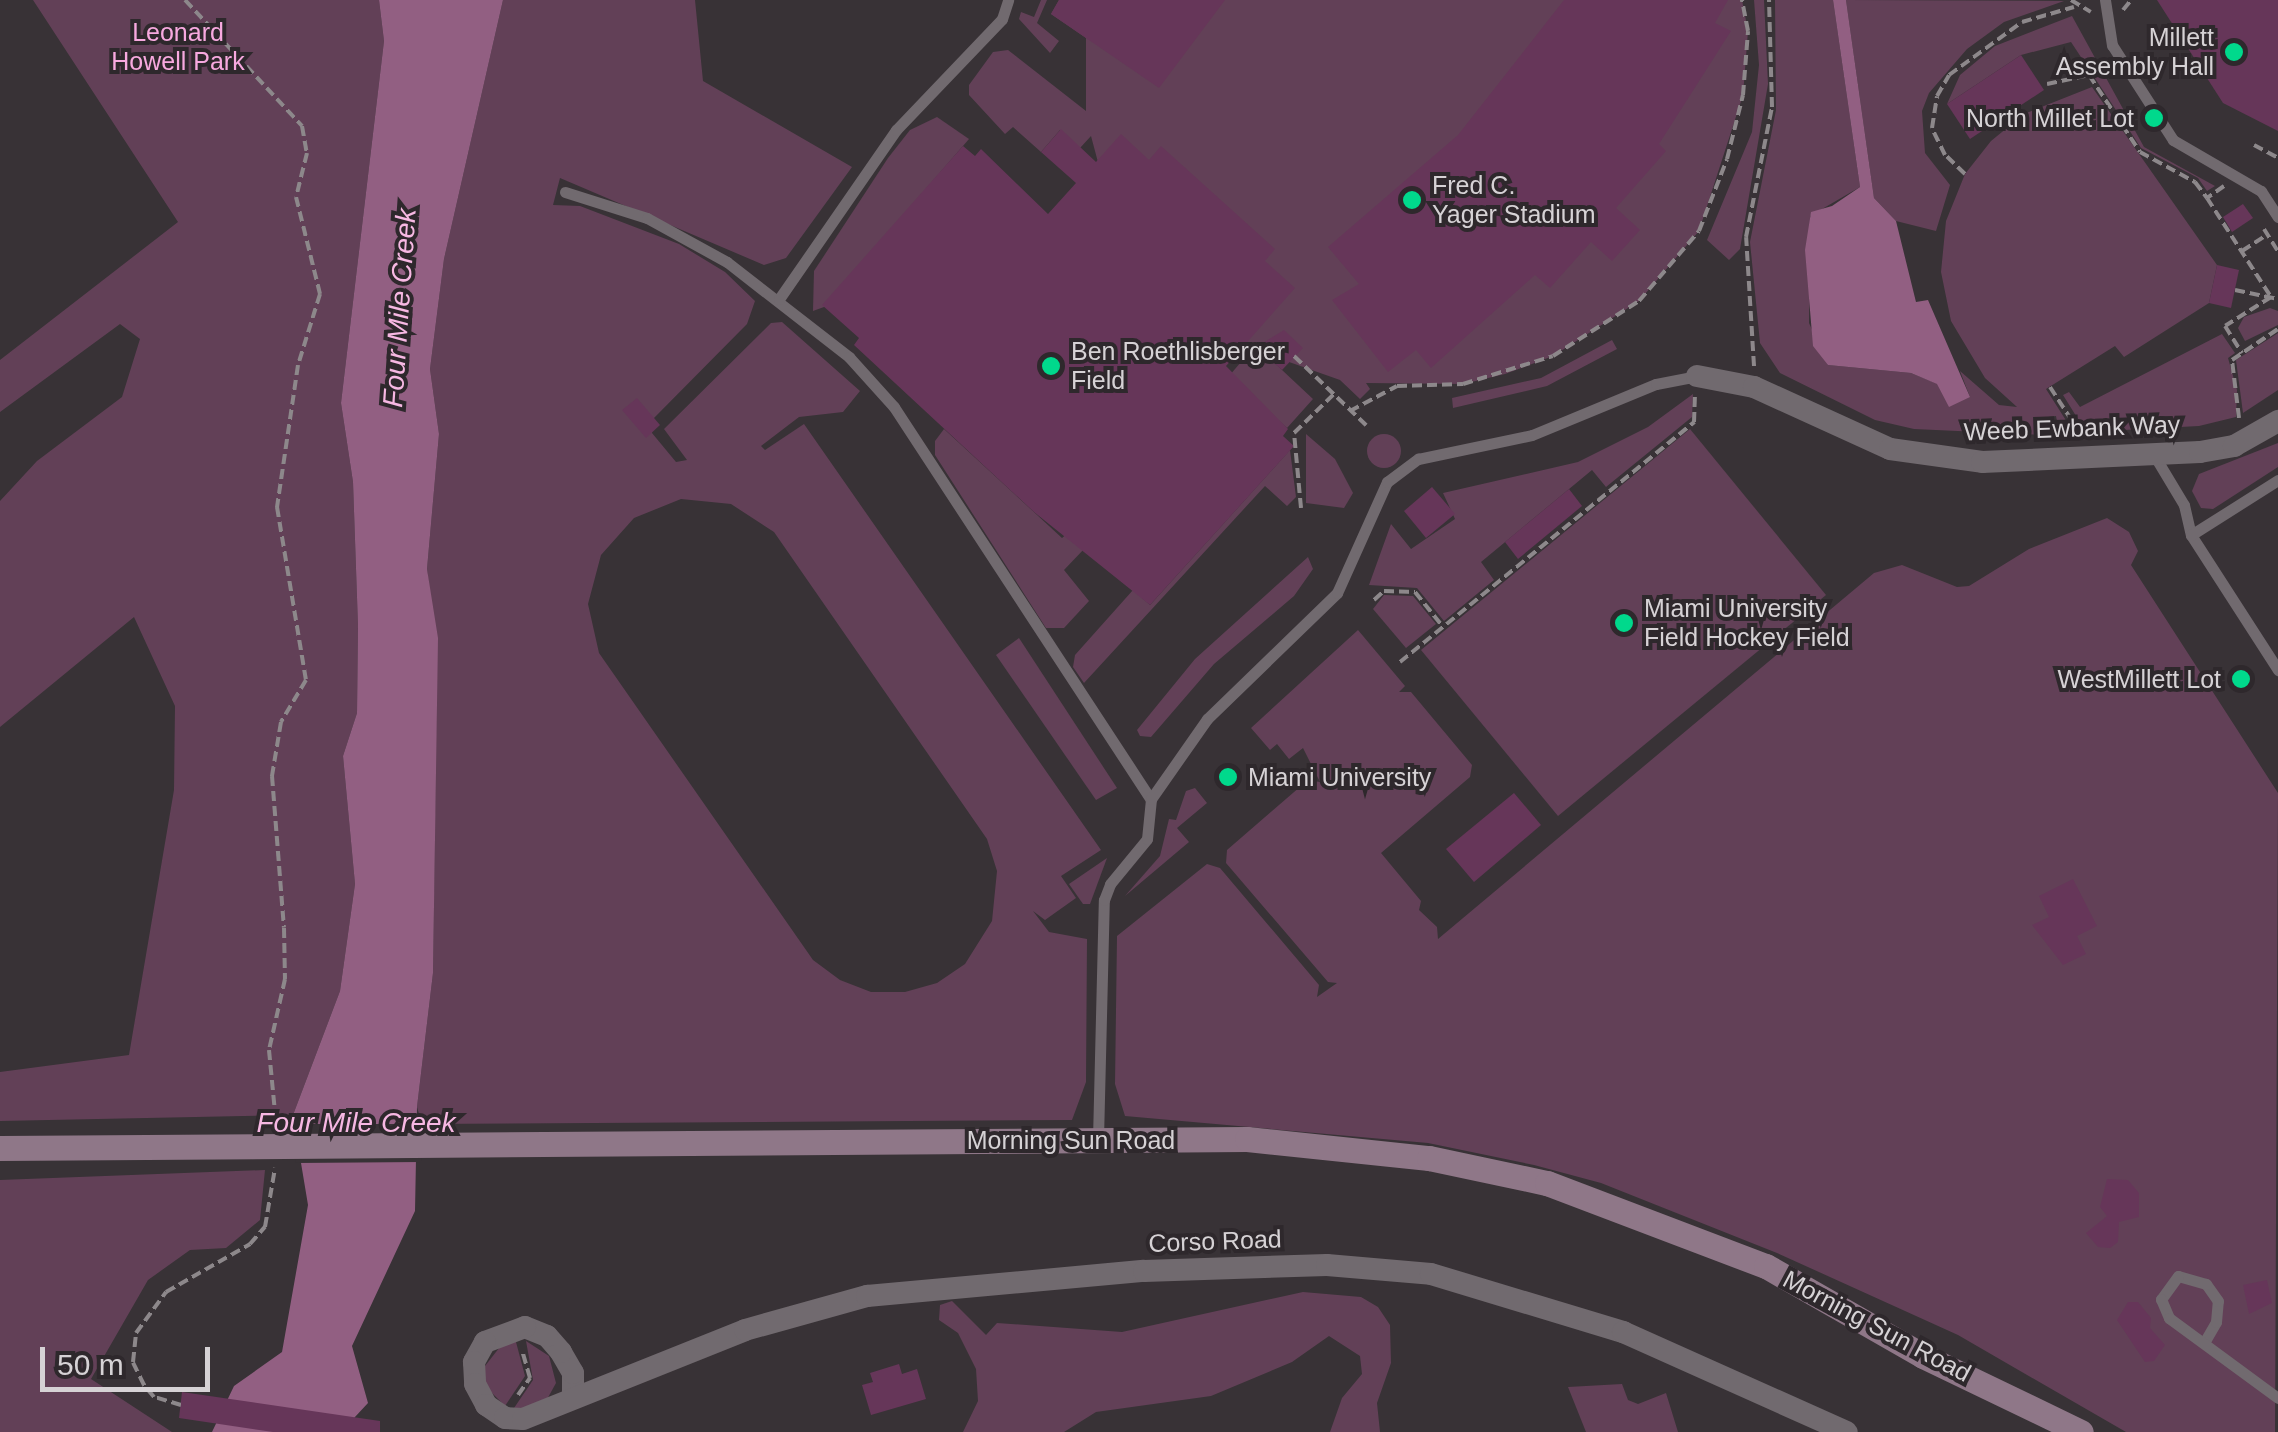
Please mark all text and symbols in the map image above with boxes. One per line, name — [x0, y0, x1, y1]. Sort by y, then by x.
park label: Leonard Howell Park — [111, 18, 245, 77]
place label: Millett Assembly Hall — [2056, 23, 2214, 82]
marker: Millett Assembly Hall — [2223, 41, 2245, 63]
place label: North Millet Lot — [1966, 103, 2134, 133]
marker: North Millet Lot — [2143, 107, 2165, 129]
place label: Fred C. Yager Stadium — [1432, 171, 1596, 230]
marker: Fred C. Yager Stadium — [1401, 189, 1423, 211]
water label: Four Mile Creek — [376, 207, 424, 409]
place label: Ben Roethlisberger Field — [1071, 337, 1285, 396]
marker: Ben Roethlisberger Field — [1040, 355, 1062, 377]
street label: Weeb Ewbank Way — [1963, 409, 2181, 447]
place label: Miami University Field Hockey Field — [1644, 594, 1850, 653]
marker: Miami University Field Hockey Field — [1613, 612, 1635, 634]
place label: WestMillett Lot — [2058, 664, 2221, 694]
marker: WestMillett Lot — [2230, 668, 2252, 690]
place label: Miami University — [1248, 762, 1431, 792]
marker: Miami University — [1217, 766, 1239, 788]
water label: Four Mile Creek — [256, 1106, 456, 1140]
street label: Morning Sun Road — [967, 1125, 1175, 1155]
street label: Corso Road — [1148, 1224, 1282, 1258]
street label: Morning Sun Road — [1778, 1264, 1976, 1388]
scale bar — [45, 1327, 215, 1389]
text: 50 m — [57, 1348, 124, 1381]

